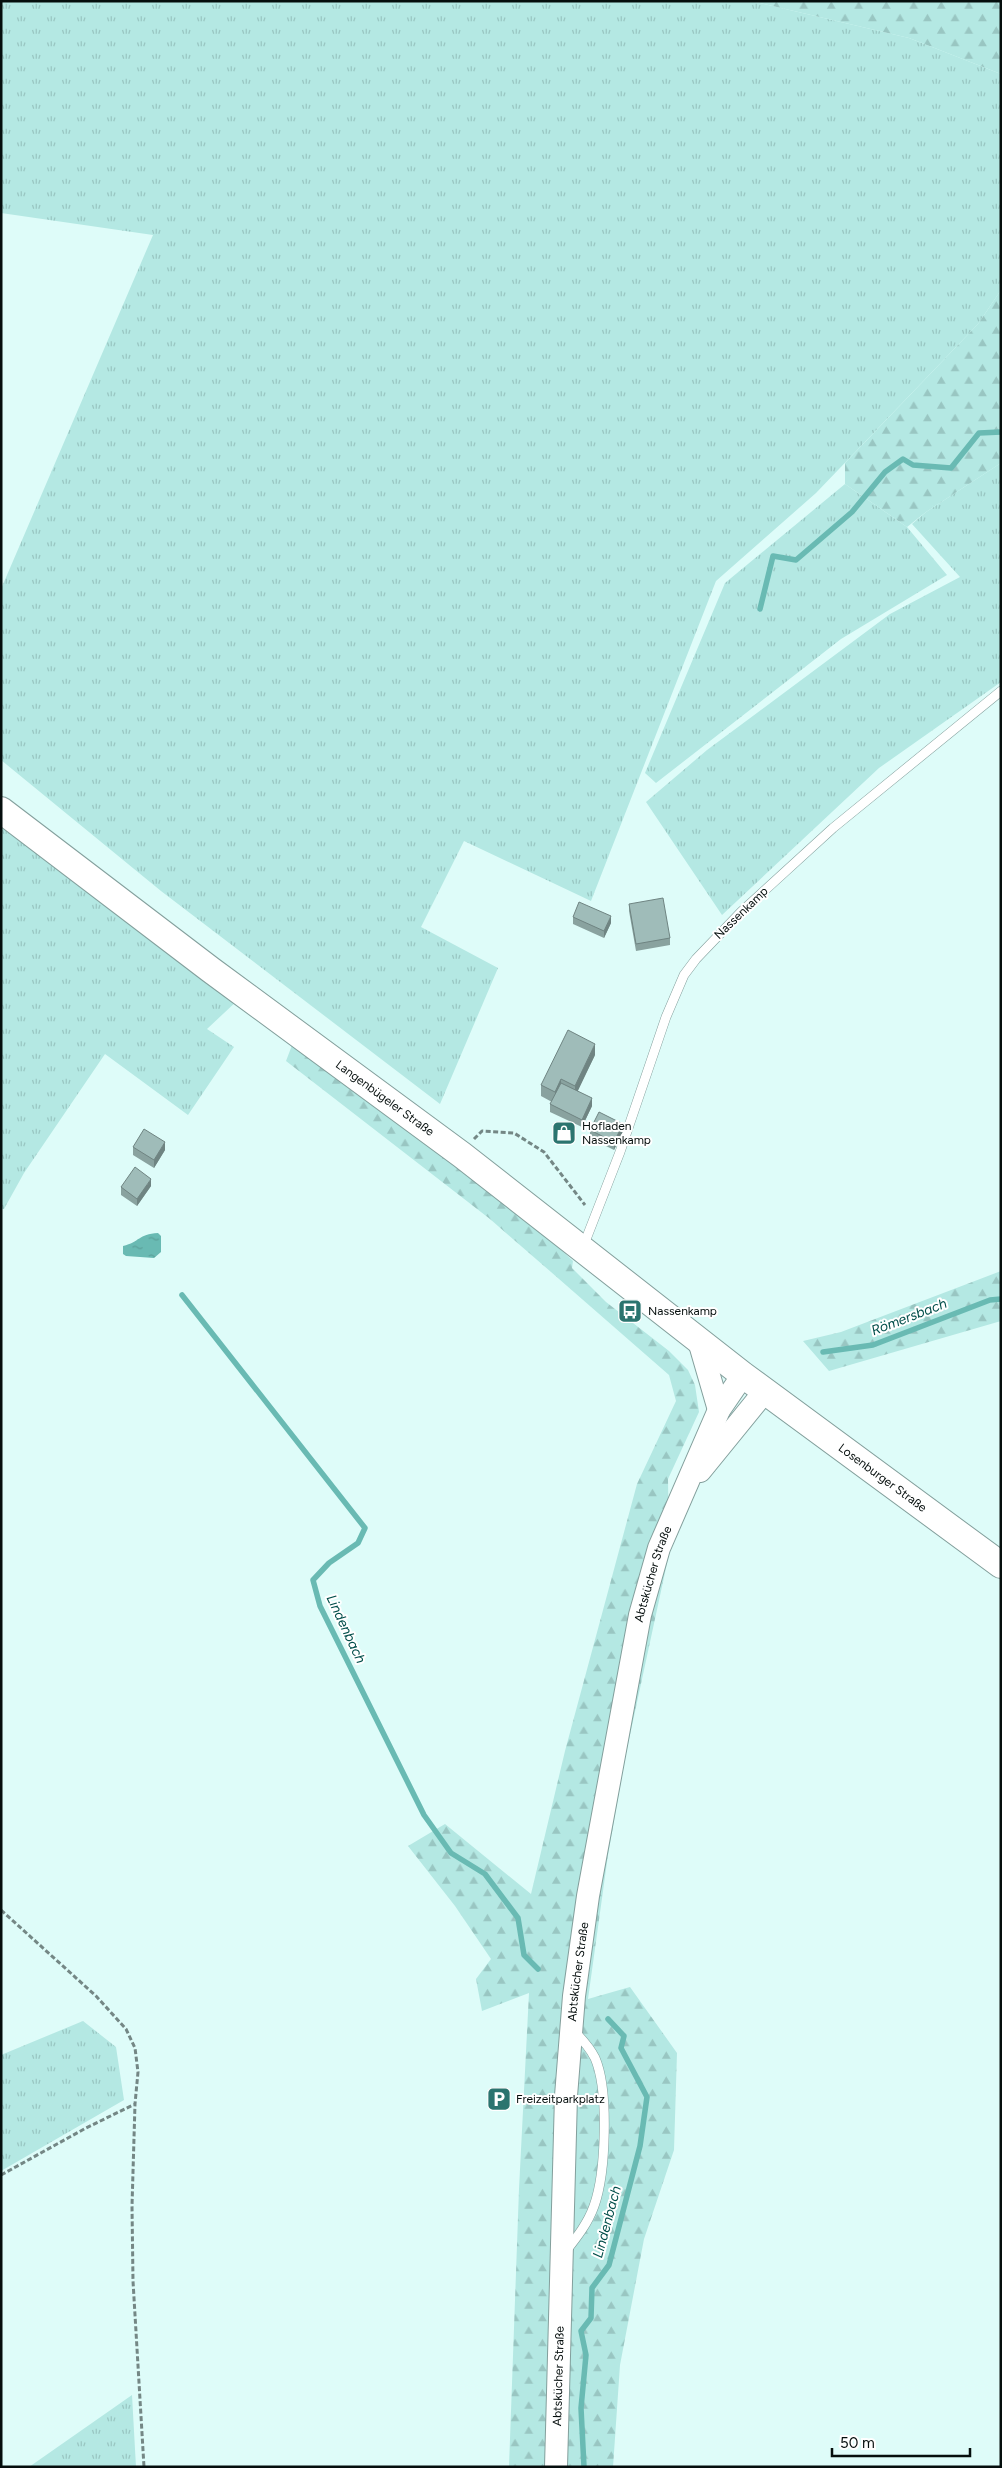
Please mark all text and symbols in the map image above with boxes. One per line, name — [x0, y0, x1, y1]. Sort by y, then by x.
street label: Nassenkamp — [711, 884, 771, 942]
street label: Langenbügeler Straße — [333, 1057, 437, 1139]
place label: Hofladen Nassenkamp — [582, 1119, 651, 1147]
shop icon: Hofladen Nassenkamp — [551, 1120, 577, 1146]
water label: Römersbach — [869, 1295, 949, 1339]
bus stop icon: Nassenkamp — [617, 1298, 643, 1324]
place label: Nassenkamp — [648, 1304, 717, 1318]
street label: Losenburger Straße — [836, 1441, 930, 1515]
street label: Abtskücher Straße — [632, 1524, 675, 1623]
water label: Lindenbach — [323, 1592, 369, 1666]
street label: Abtskücher Straße — [565, 1921, 591, 2022]
parking icon: Freizeitparkplatz — [486, 2086, 512, 2112]
place label: Freizeitparkplatz — [516, 2092, 605, 2106]
water label: Lindenbach — [589, 2184, 625, 2260]
street label: Abtskücher Straße — [550, 2325, 567, 2426]
scale bar — [832, 2426, 970, 2458]
text: 50 m — [840, 2434, 875, 2452]

